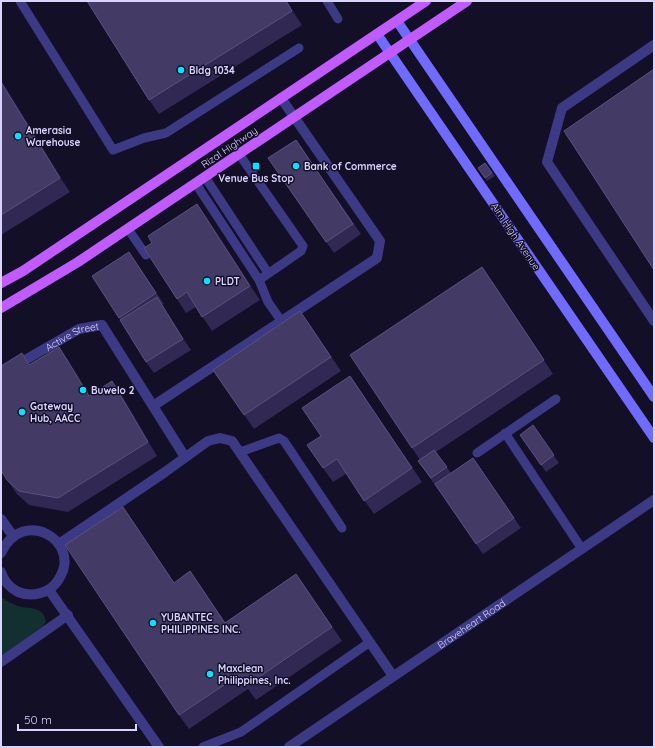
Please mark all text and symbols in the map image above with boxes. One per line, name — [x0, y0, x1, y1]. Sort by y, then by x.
place label: Bldg 1034 — [189, 64, 235, 77]
marker: Bldg 1034 — [176, 65, 186, 75]
place label: Amerasia Warehouse — [26, 124, 80, 149]
street label: Rizal Highway — [199, 124, 260, 171]
marker: Amerasia Warehouse — [13, 131, 23, 141]
place label: Bank of Commerce — [304, 160, 397, 173]
marker: Venue Bus Stop — [251, 161, 261, 171]
marker: Bank of Commerce — [291, 161, 301, 171]
place label: Venue Bus Stop — [218, 172, 294, 185]
street label: Aim High Avenue — [488, 200, 543, 273]
place label: PLDT — [215, 275, 240, 288]
marker: PLDT — [202, 276, 212, 286]
street label: Active Street — [43, 320, 101, 354]
place label: Buwelo 2 — [91, 384, 135, 397]
marker: Buwelo 2 — [78, 385, 88, 395]
place label: Gateway Hub, AACC — [30, 400, 81, 425]
marker: Gateway Hub, AACC — [17, 407, 27, 417]
street label: Braveheart Road — [435, 596, 508, 652]
place label: YUBANTEC PHILIPPINES INC. — [161, 611, 241, 636]
marker: YUBANTEC PHILIPPINES INC. — [148, 618, 158, 628]
place label: Maxclean Philippines, Inc. — [218, 662, 291, 687]
marker: Maxclean Philippines, Inc. — [205, 669, 215, 679]
scale bar — [18, 706, 136, 732]
text: 50 m — [24, 712, 52, 727]

